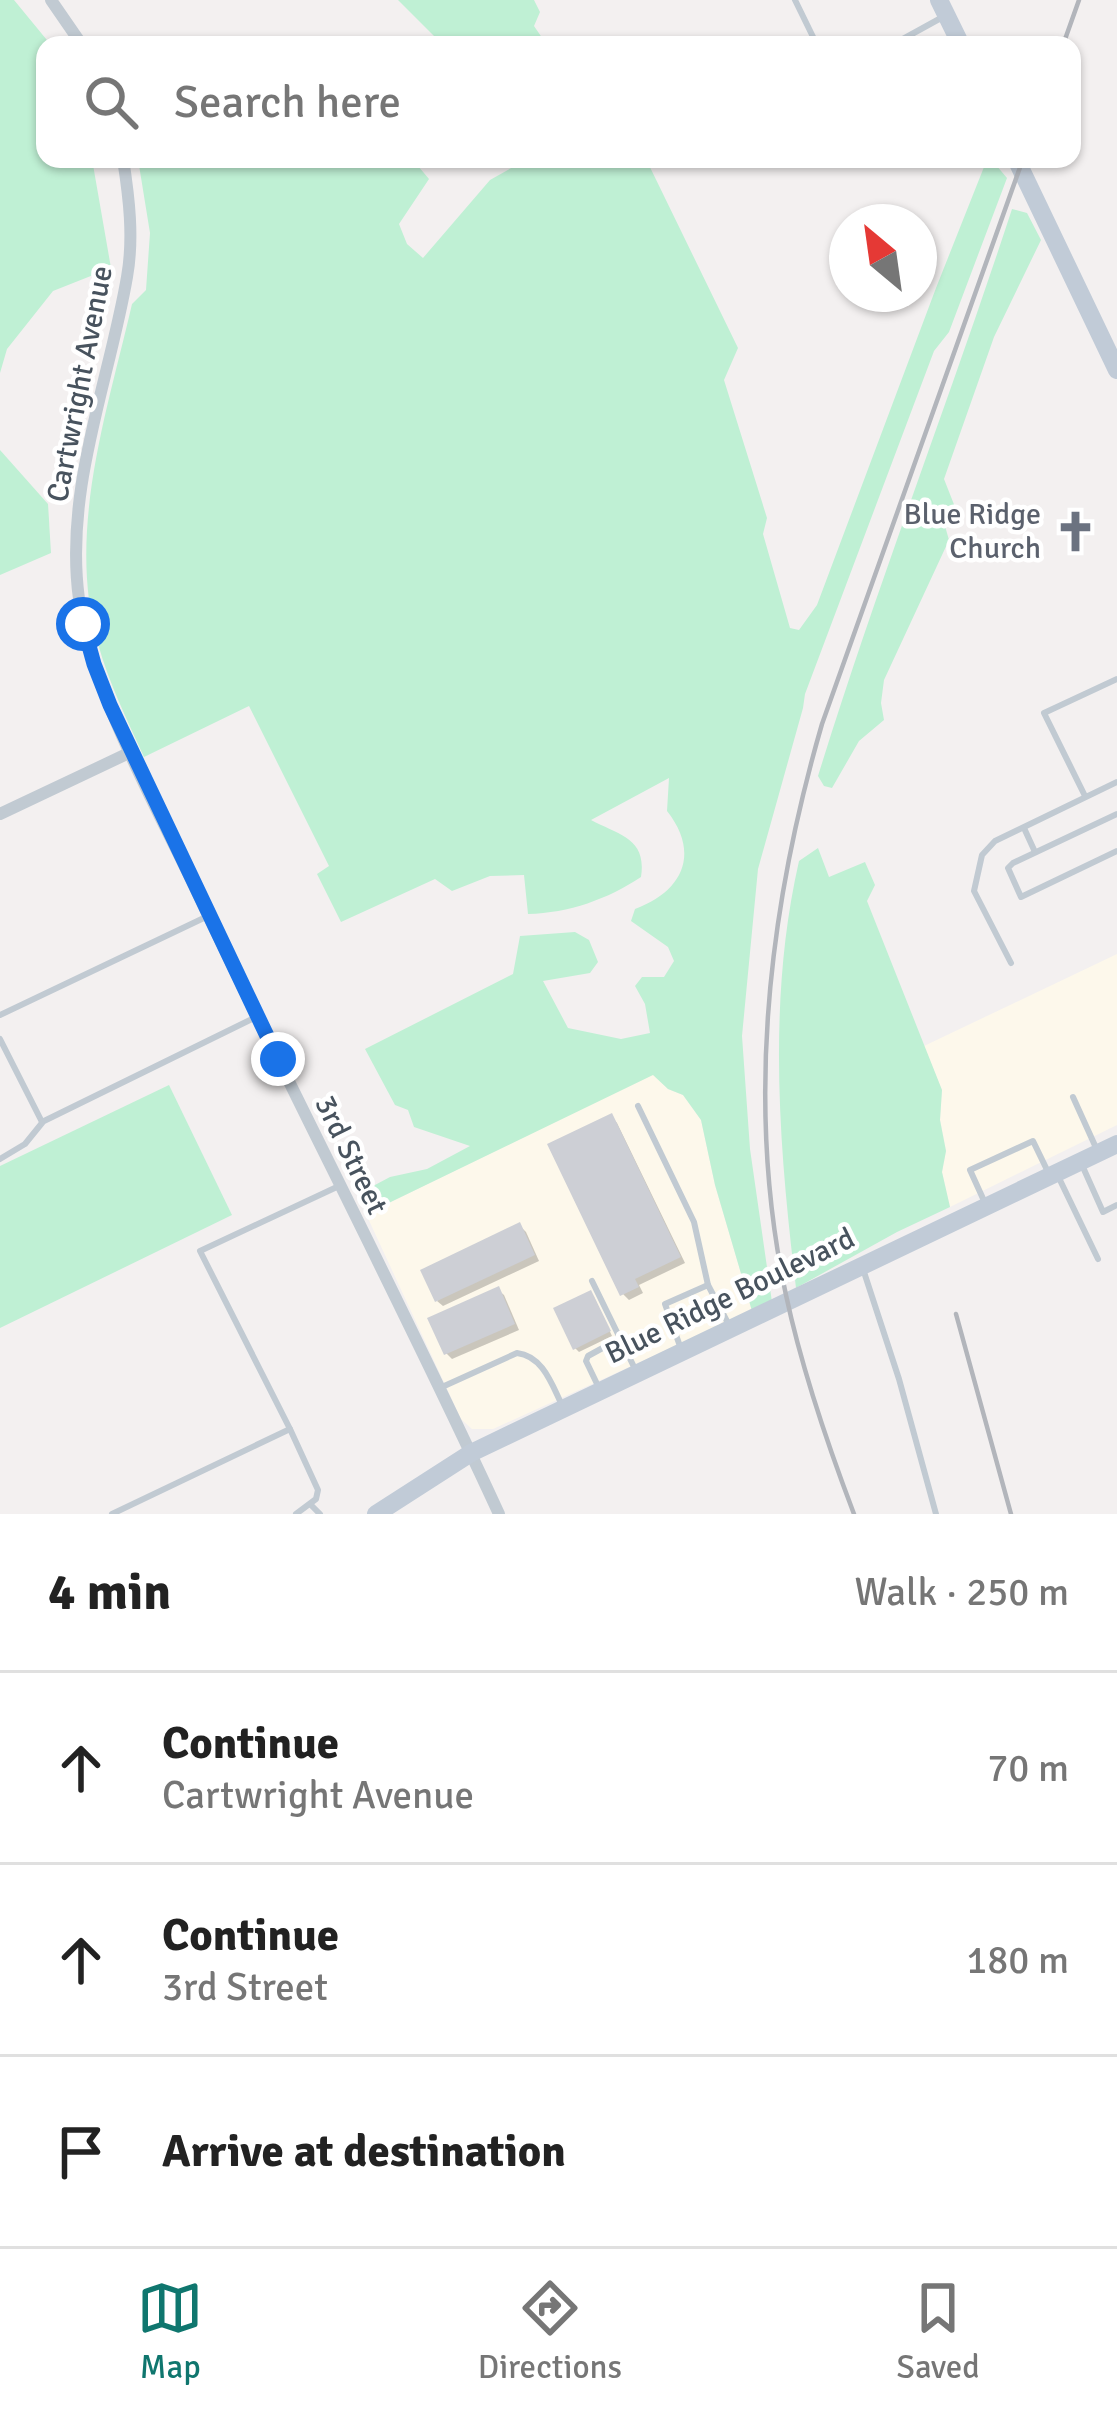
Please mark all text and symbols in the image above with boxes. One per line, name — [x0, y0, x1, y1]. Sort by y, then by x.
search box — [36, 36, 1081, 168]
icon: search — [78, 69, 144, 135]
text: Search here — [174, 75, 401, 130]
north arrow — [829, 204, 937, 312]
street label: Cartwright Avenue — [39, 263, 121, 505]
place label: Blue Ridge Church — [904, 496, 1041, 567]
church icon: Blue Ridge Church — [1052, 508, 1098, 554]
route start — [56, 597, 110, 651]
route end — [251, 1032, 305, 1086]
street label: 3rd Street — [306, 1090, 396, 1220]
street label: Blue Ridge Boulevard — [599, 1220, 861, 1372]
text: 4 min — [48, 1561, 171, 1624]
text: Walk · 250 m — [855, 1568, 1069, 1616]
text: Continue — [162, 1716, 339, 1771]
icon: ahead — [48, 1735, 114, 1801]
text: 70 m — [987, 1744, 1069, 1792]
text: Cartwright Avenue — [162, 1771, 474, 1819]
text: Continue — [162, 1908, 339, 1963]
icon: ahead — [48, 1927, 114, 1993]
text: 180 m — [966, 1936, 1069, 1984]
text: 3rd Street — [162, 1963, 328, 2011]
icon: arrive — [48, 2119, 114, 2185]
text: Arrive at destination — [162, 2124, 566, 2179]
tab: Map — [137, 2275, 203, 2388]
tab: Directions — [478, 2275, 622, 2388]
tab: Saved — [897, 2275, 980, 2388]

